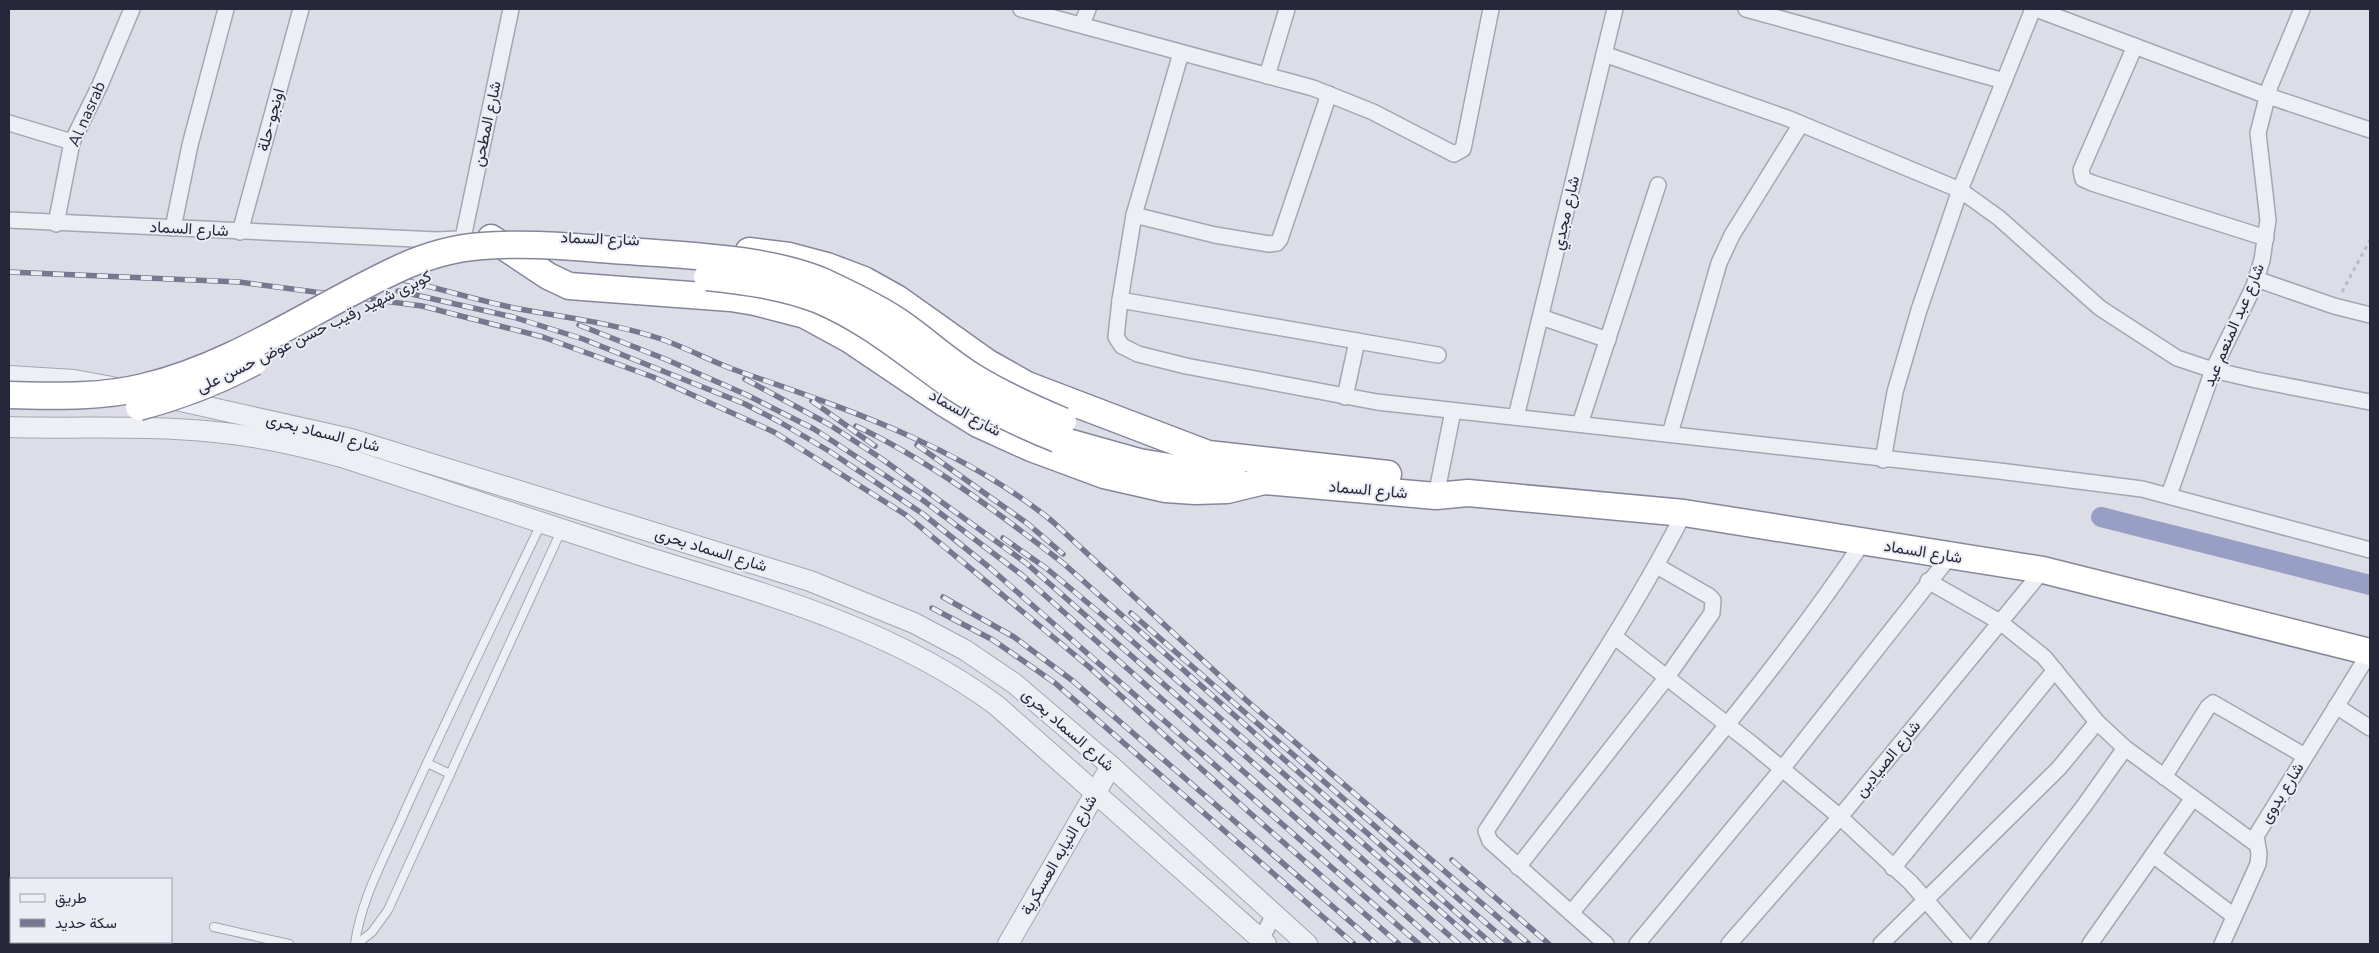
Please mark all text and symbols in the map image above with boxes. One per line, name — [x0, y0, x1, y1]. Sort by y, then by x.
street label: Al nasrab — [63, 78, 111, 150]
street label: شارع المطحن — [467, 79, 507, 169]
street label: اونجو-حلة — [252, 86, 290, 154]
street label: شارع مجدي — [1547, 174, 1587, 253]
street label: شارع السماد — [149, 216, 229, 242]
street label: شارع السماد — [560, 227, 640, 251]
street label: شارع عبد المنعم عيد — [2198, 260, 2270, 390]
street label: كوبرى شهيد رقيب حسن عوض حسن على — [193, 265, 435, 399]
street label: شارع السماد — [925, 384, 1005, 442]
street label: شارع السماد بحرى — [264, 408, 382, 458]
street label: شارع السماد — [1328, 476, 1408, 504]
street label: شارع السماد بحرى — [652, 522, 770, 578]
street label: شارع السماد — [1882, 535, 1964, 569]
street label: شارع السماد بحرى — [1017, 684, 1119, 776]
street label: شارع الصيادين — [1850, 716, 1926, 802]
street label: شارع بدوى — [2255, 758, 2309, 828]
street label: شارع النيابه العسكرية — [1016, 791, 1102, 919]
legend — [10, 878, 172, 943]
text: طريق — [55, 888, 87, 908]
text: سكة حديد — [55, 913, 117, 933]

